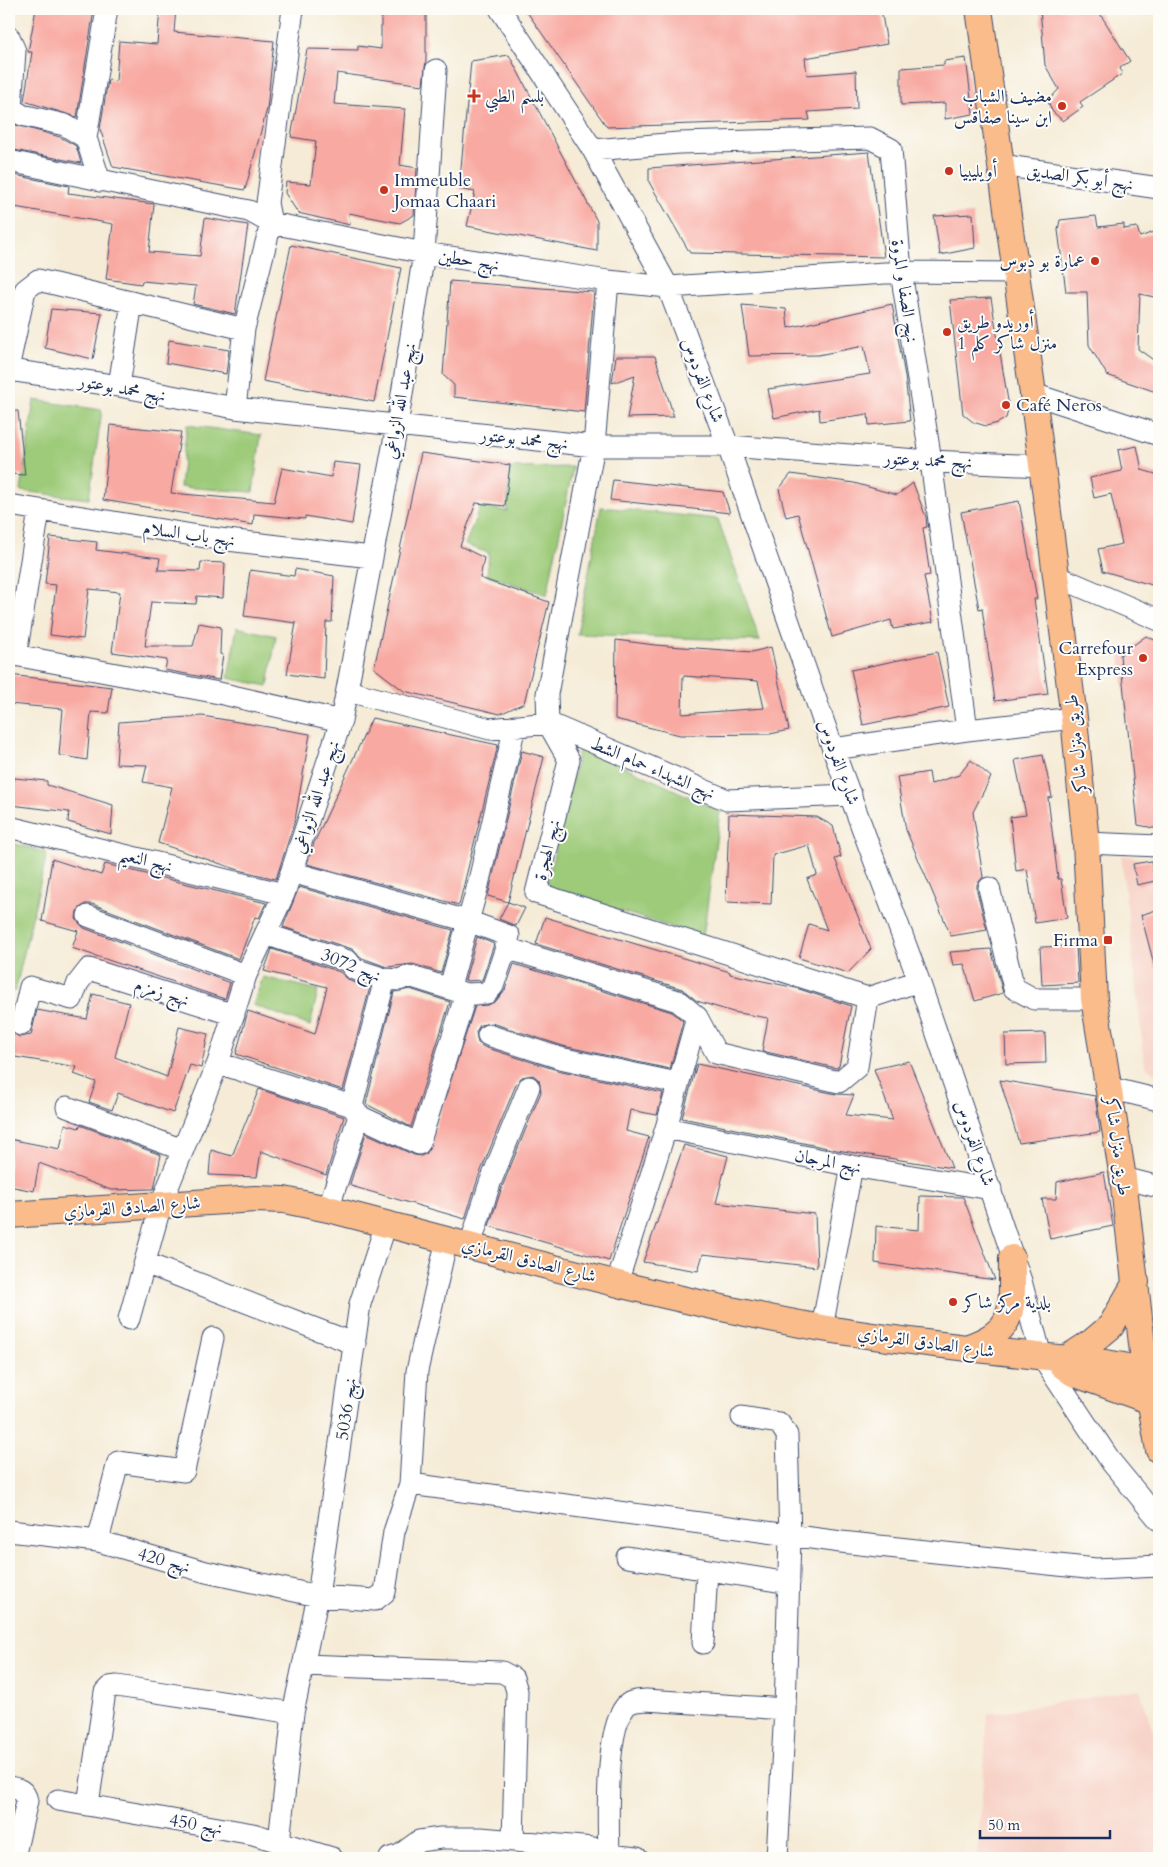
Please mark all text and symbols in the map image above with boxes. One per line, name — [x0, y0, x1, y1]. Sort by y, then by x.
place label: بلسم الطبي — [485, 84, 544, 114]
place label: مضيف الشباب ابن سينا صفاقس — [954, 84, 1052, 130]
marker: بلسم الطبي — [467, 89, 481, 103]
marker: مضيف الشباب ابن سينا صفاقس — [1056, 100, 1068, 112]
street label: نهج أبو بكر الصديق — [1024, 157, 1135, 200]
place label: أويليبيا — [959, 158, 998, 184]
marker: أويليبيا — [943, 165, 955, 177]
place label: Immeuble Jomaa Chaari — [391, 168, 496, 214]
marker: Immeuble Jomaa Chaari — [378, 184, 390, 196]
street label: نهج الصفا و المروة — [882, 238, 924, 345]
street label: نهج حطين — [436, 243, 501, 281]
place label: عمارة بو دبوس — [999, 249, 1085, 274]
marker: عمارة بو دبوس — [1089, 255, 1101, 267]
place label: أوريدو طريق منزل شاكر كلم 1 — [957, 309, 1057, 361]
marker: أوريدو طريق منزل شاكر كلم 1 — [941, 326, 953, 338]
street label: شارع الفردوس — [673, 334, 730, 427]
street label: نهج عبد الله الزواغي — [376, 341, 426, 462]
street label: نهج محمد بوعتور — [74, 368, 168, 411]
place label: Café Neros — [1016, 393, 1102, 418]
marker: Café Neros — [1000, 399, 1012, 411]
street label: نهج محمد بوعتور — [476, 422, 569, 460]
street label: نهج محمد بوعتور — [881, 446, 973, 478]
street label: نهج باب السلام — [141, 516, 237, 556]
place label: Carrefour Express — [1058, 636, 1133, 682]
marker: Carrefour Express — [1137, 652, 1149, 664]
street label: طريق منزل شاكر — [1059, 693, 1094, 797]
street label: شارع الفردوس — [810, 716, 866, 809]
street label: نهج الشهداء حمام الشط — [585, 731, 719, 809]
street label: نهج عبد الله الزواغي — [285, 737, 349, 858]
street label: نهج الهجرة — [528, 817, 570, 884]
street label: نهج النعيم — [115, 842, 175, 884]
place label: Firma — [1053, 928, 1098, 953]
marker: Firma — [1102, 934, 1114, 946]
street label: نهج 3072 — [316, 942, 385, 992]
street label: نهج زمزم — [130, 972, 192, 1016]
street label: طريق منزل شاكر — [1098, 1093, 1137, 1197]
street label: شارع الفردوس — [946, 1097, 1001, 1190]
street label: نهج المرجان — [792, 1143, 864, 1183]
street label: شارع الصادق القرمازي — [63, 1190, 202, 1227]
street label: شارع الصادق القرمازي — [459, 1232, 599, 1291]
place label: بلدية مركز شاكر — [961, 1290, 1051, 1315]
marker: بلدية مركز شاكر — [947, 1296, 959, 1308]
street label: شارع الصادق القرمازي — [856, 1321, 996, 1366]
street label: نهج 5036 — [330, 1376, 366, 1442]
street label: نهج 420 — [134, 1541, 193, 1583]
scale bar — [980, 1807, 1110, 1839]
street label: نهج 450 — [167, 1808, 224, 1844]
text: 50 m — [988, 1815, 1020, 1835]

